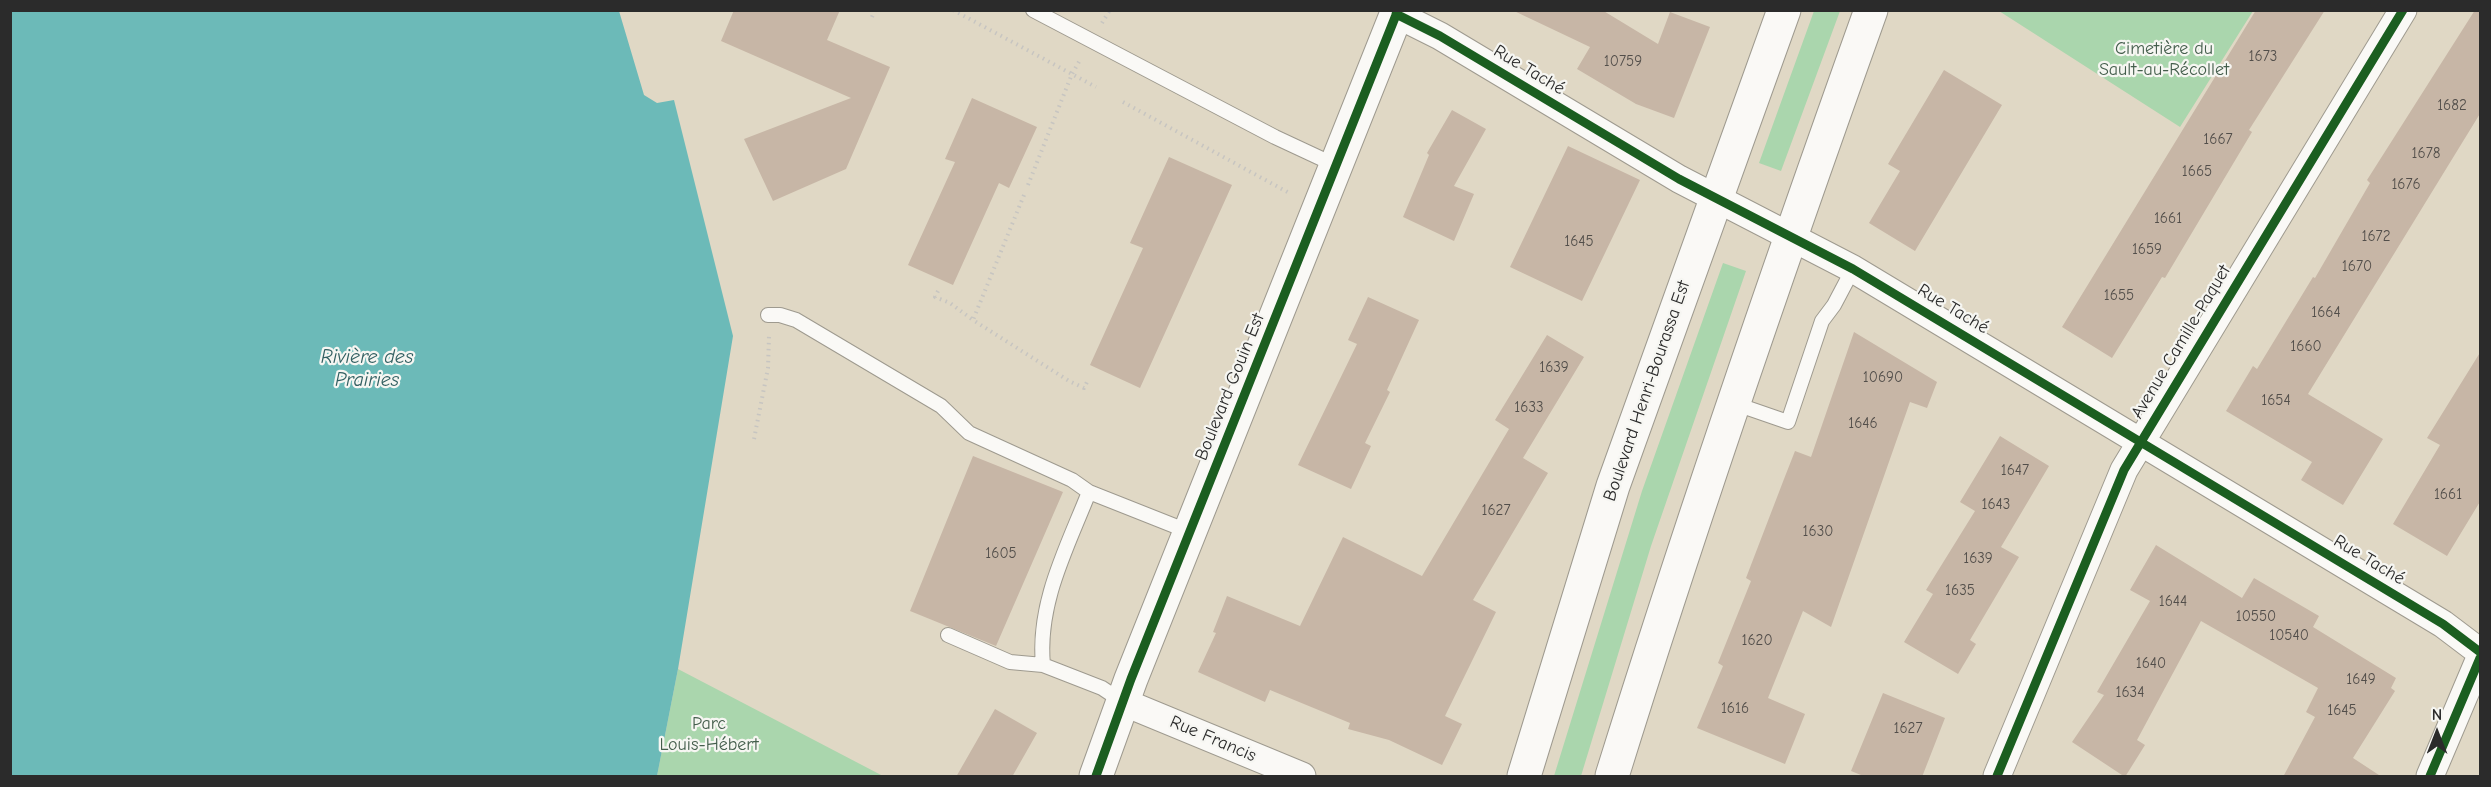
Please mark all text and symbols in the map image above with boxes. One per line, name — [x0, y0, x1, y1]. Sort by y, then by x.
park label: Cimetière du Sault-au-Récollet — [2099, 38, 2229, 80]
street label: Rue Taché — [1489, 40, 1569, 100]
house number: 1673 — [2249, 48, 2277, 66]
house number: 10759 — [1604, 53, 1642, 71]
house number: 1682 — [2437, 97, 2467, 115]
house number: 1667 — [2203, 131, 2233, 149]
house number: 1678 — [2412, 145, 2440, 163]
house number: 1665 — [2182, 163, 2212, 181]
house number: 1676 — [2391, 176, 2421, 194]
house number: 1661 — [2154, 210, 2182, 228]
house number: 1672 — [2361, 228, 2391, 246]
house number: 1645 — [1564, 233, 1594, 251]
house number: 1659 — [2132, 241, 2162, 259]
house number: 1670 — [2342, 258, 2372, 276]
street label: Avenue Camille-Paquet — [2127, 261, 2235, 423]
street label: Boulevard Henri-Bourassa Est — [1599, 278, 1695, 504]
street label: Rue Taché — [1913, 279, 1993, 339]
house number: 1655 — [2104, 287, 2134, 305]
house number: 1664 — [2311, 304, 2341, 322]
street label: Boulevard Gouin Est — [1191, 310, 1269, 464]
house number: 1660 — [2290, 338, 2322, 356]
water label: Rivière des Prairies — [321, 345, 413, 392]
house number: 1639 — [1539, 359, 1569, 377]
house number: 10690 — [1863, 369, 1903, 387]
house number: 1654 — [2261, 392, 2291, 410]
house number: 1633 — [1514, 399, 1544, 417]
house number: 1646 — [1848, 415, 1878, 433]
house number: 1647 — [2001, 462, 2029, 480]
house number: 1661 — [2434, 486, 2462, 504]
house number: 1643 — [1982, 496, 2010, 514]
house number: 1627 — [1482, 502, 1510, 520]
house number: 1630 — [1803, 523, 1833, 541]
street label: Rue Taché — [2329, 530, 2409, 590]
house number: 1605 — [985, 545, 1017, 563]
house number: 1639 — [1963, 550, 1993, 568]
house number: 1635 — [1945, 582, 1975, 600]
house number: 1644 — [2159, 593, 2187, 611]
house number: 10550 — [2236, 608, 2276, 626]
house number: 10540 — [2269, 627, 2309, 645]
house number: 1620 — [1741, 632, 1773, 650]
house number: 1640 — [2136, 655, 2166, 673]
house number: 1649 — [2346, 671, 2376, 689]
house number: 1634 — [2116, 684, 2144, 702]
house number: 1616 — [1721, 700, 1749, 718]
house number: 1645 — [2327, 702, 2357, 720]
north arrow — [2407, 703, 2467, 763]
text: N — [2432, 706, 2442, 724]
street label: Rue Francis — [1167, 711, 1259, 767]
park label: Parc Louis-Hébert — [659, 713, 759, 756]
house number: 1627 — [1894, 720, 1922, 738]

